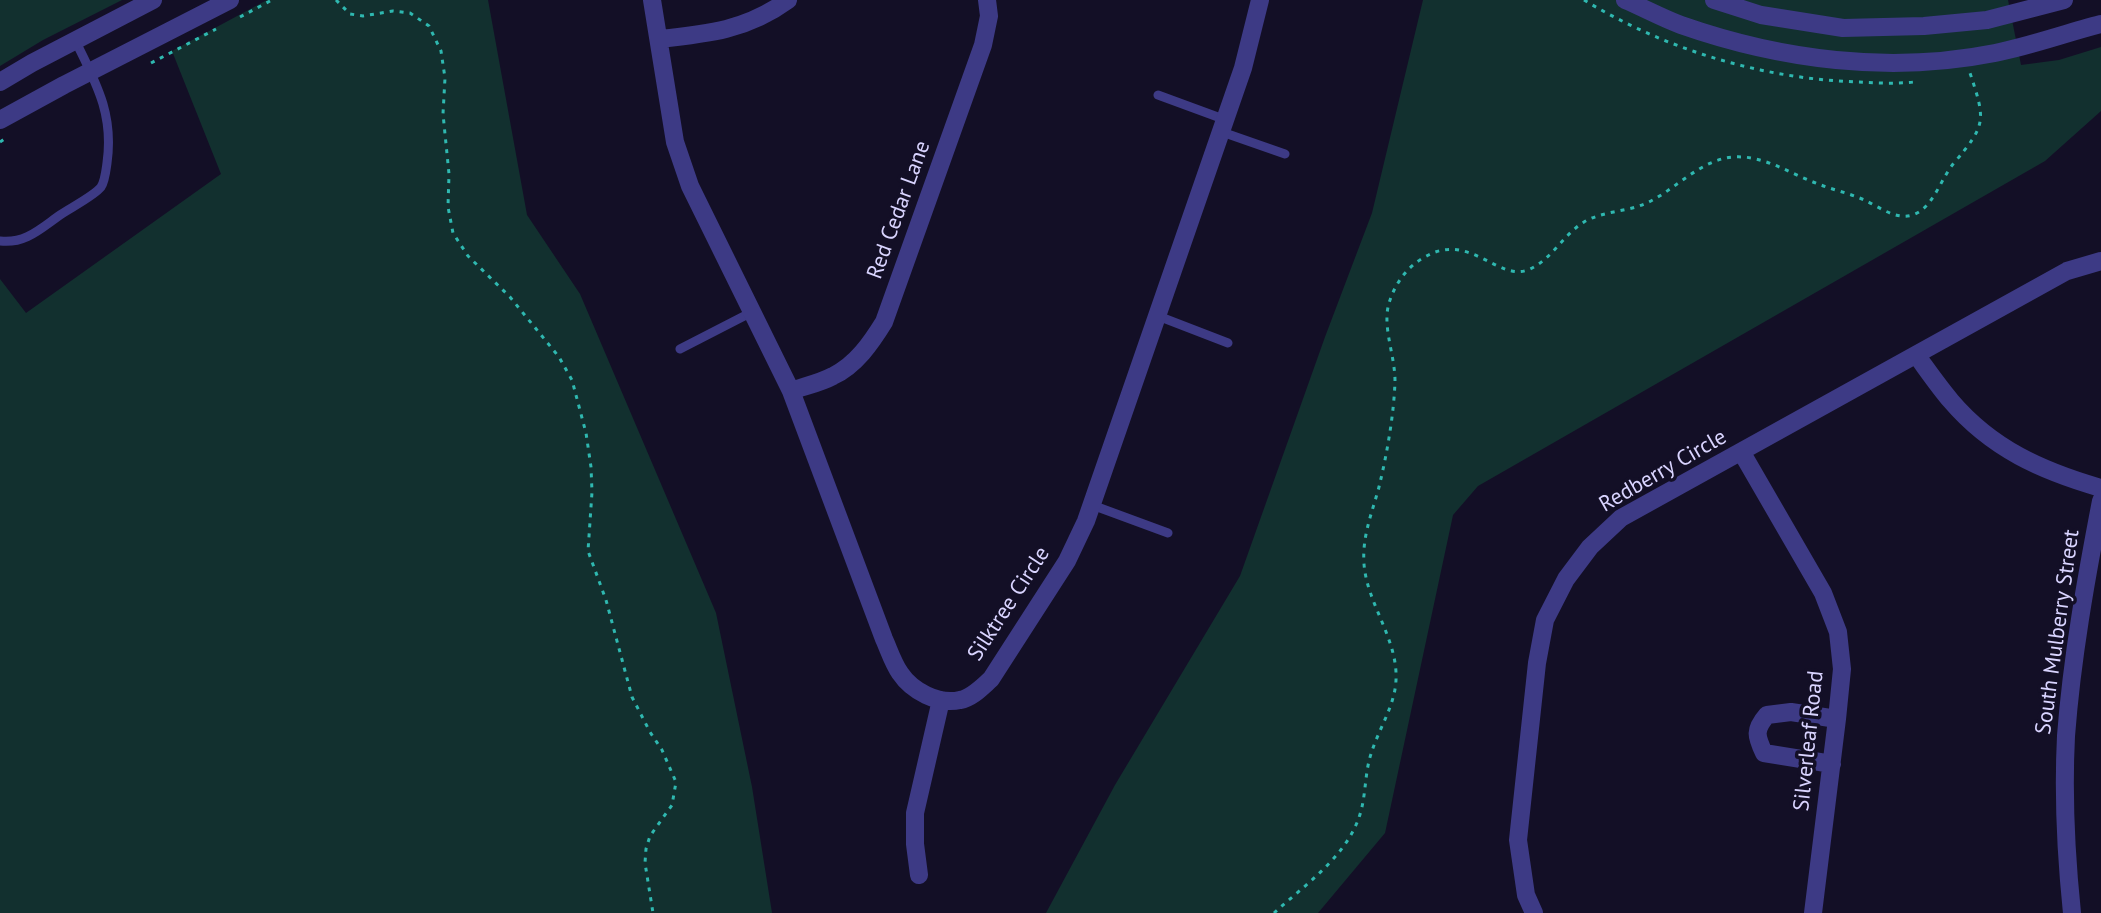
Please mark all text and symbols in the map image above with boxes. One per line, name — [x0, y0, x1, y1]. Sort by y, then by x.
street label: Red Cedar Lane — [862, 137, 936, 283]
street label: Redberry Circle — [1595, 424, 1731, 518]
street label: South Mulberry Street — [2031, 528, 2085, 736]
street label: Silktree Circle — [962, 542, 1056, 666]
street label: Silverleaf Road — [1789, 670, 1829, 812]

